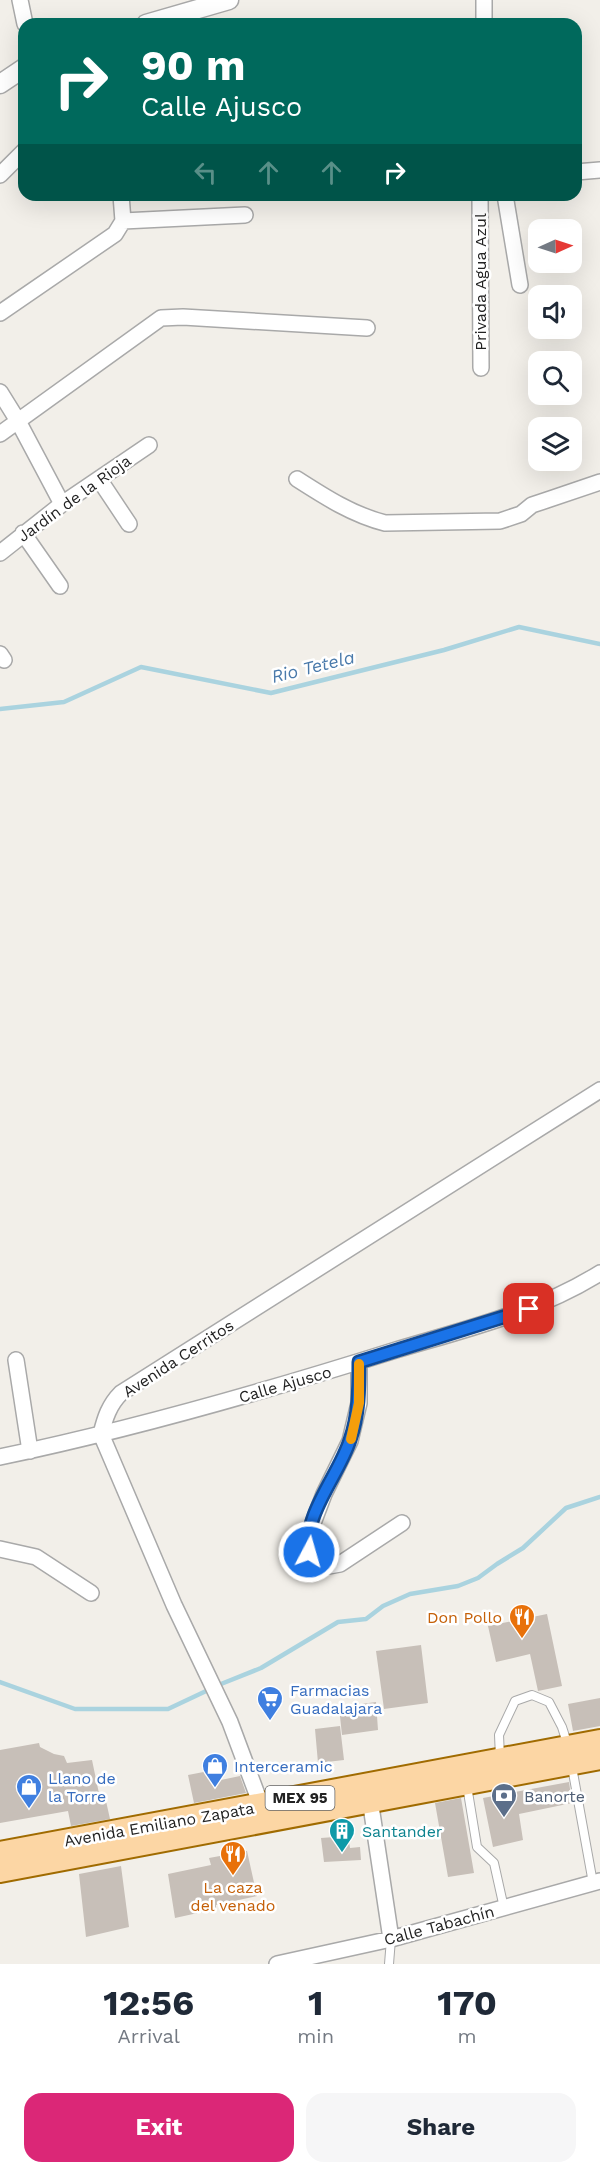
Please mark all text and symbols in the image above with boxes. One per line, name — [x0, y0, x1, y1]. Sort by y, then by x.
text: 90 m — [141, 41, 245, 90]
icon: right — [42, 42, 120, 120]
text: Calle Ajusco — [141, 91, 302, 123]
icon: left — [189, 156, 222, 189]
icon: ahead — [252, 156, 285, 189]
icon: ahead — [315, 156, 348, 189]
icon: right — [378, 156, 411, 189]
street label: Privada Agua Azul — [471, 213, 490, 351]
north arrow — [528, 219, 582, 273]
map controls — [528, 219, 582, 471]
button: sound — [528, 285, 582, 339]
button: search — [528, 351, 582, 405]
button: layers — [528, 417, 582, 471]
street label: Jardín de la Rioja — [14, 451, 135, 546]
water label: Rio Tetela — [269, 646, 357, 687]
pin — [503, 1283, 554, 1334]
icon: arrive — [512, 1292, 545, 1325]
street label: Avenida Cerritos — [119, 1316, 237, 1401]
street label: Calle Ajusco — [237, 1362, 334, 1407]
position arrow — [277, 1520, 341, 1584]
restaurant icon: Don Pollo — [507, 1602, 537, 1640]
place label: Don Pollo — [427, 1608, 502, 1627]
place label: Farmacias Guadalajara — [290, 1681, 382, 1718]
supermarket icon: Farmacias Guadalajara — [255, 1684, 285, 1722]
shop icon: Interceramic — [200, 1751, 230, 1789]
place label: Interceramic — [234, 1757, 333, 1776]
place label: Llano de la Torre — [48, 1769, 116, 1806]
shop icon: Llano de la Torre — [14, 1772, 44, 1810]
bank icon: Banorte — [489, 1781, 519, 1819]
road number: MEX 95 — [266, 1786, 334, 1810]
place label: Banorte — [524, 1787, 585, 1806]
street label: Avenida Emiliano Zapata — [63, 1798, 256, 1851]
building icon: Santander — [327, 1816, 357, 1854]
place label: Santander — [362, 1822, 443, 1841]
restaurant icon: La caza del venado — [218, 1839, 248, 1877]
place label: La caza del venado — [191, 1878, 275, 1915]
street label: Calle Tabachín — [382, 1902, 496, 1949]
text: 12:56 — [103, 1982, 194, 2024]
text: 1 — [308, 1982, 323, 2024]
text: 170 — [437, 1982, 497, 2024]
text: Arrival — [117, 2024, 180, 2048]
text: min — [297, 2024, 334, 2048]
text: m — [458, 2024, 477, 2048]
button: Exit — [24, 2093, 294, 2162]
button: Share — [306, 2093, 576, 2162]

